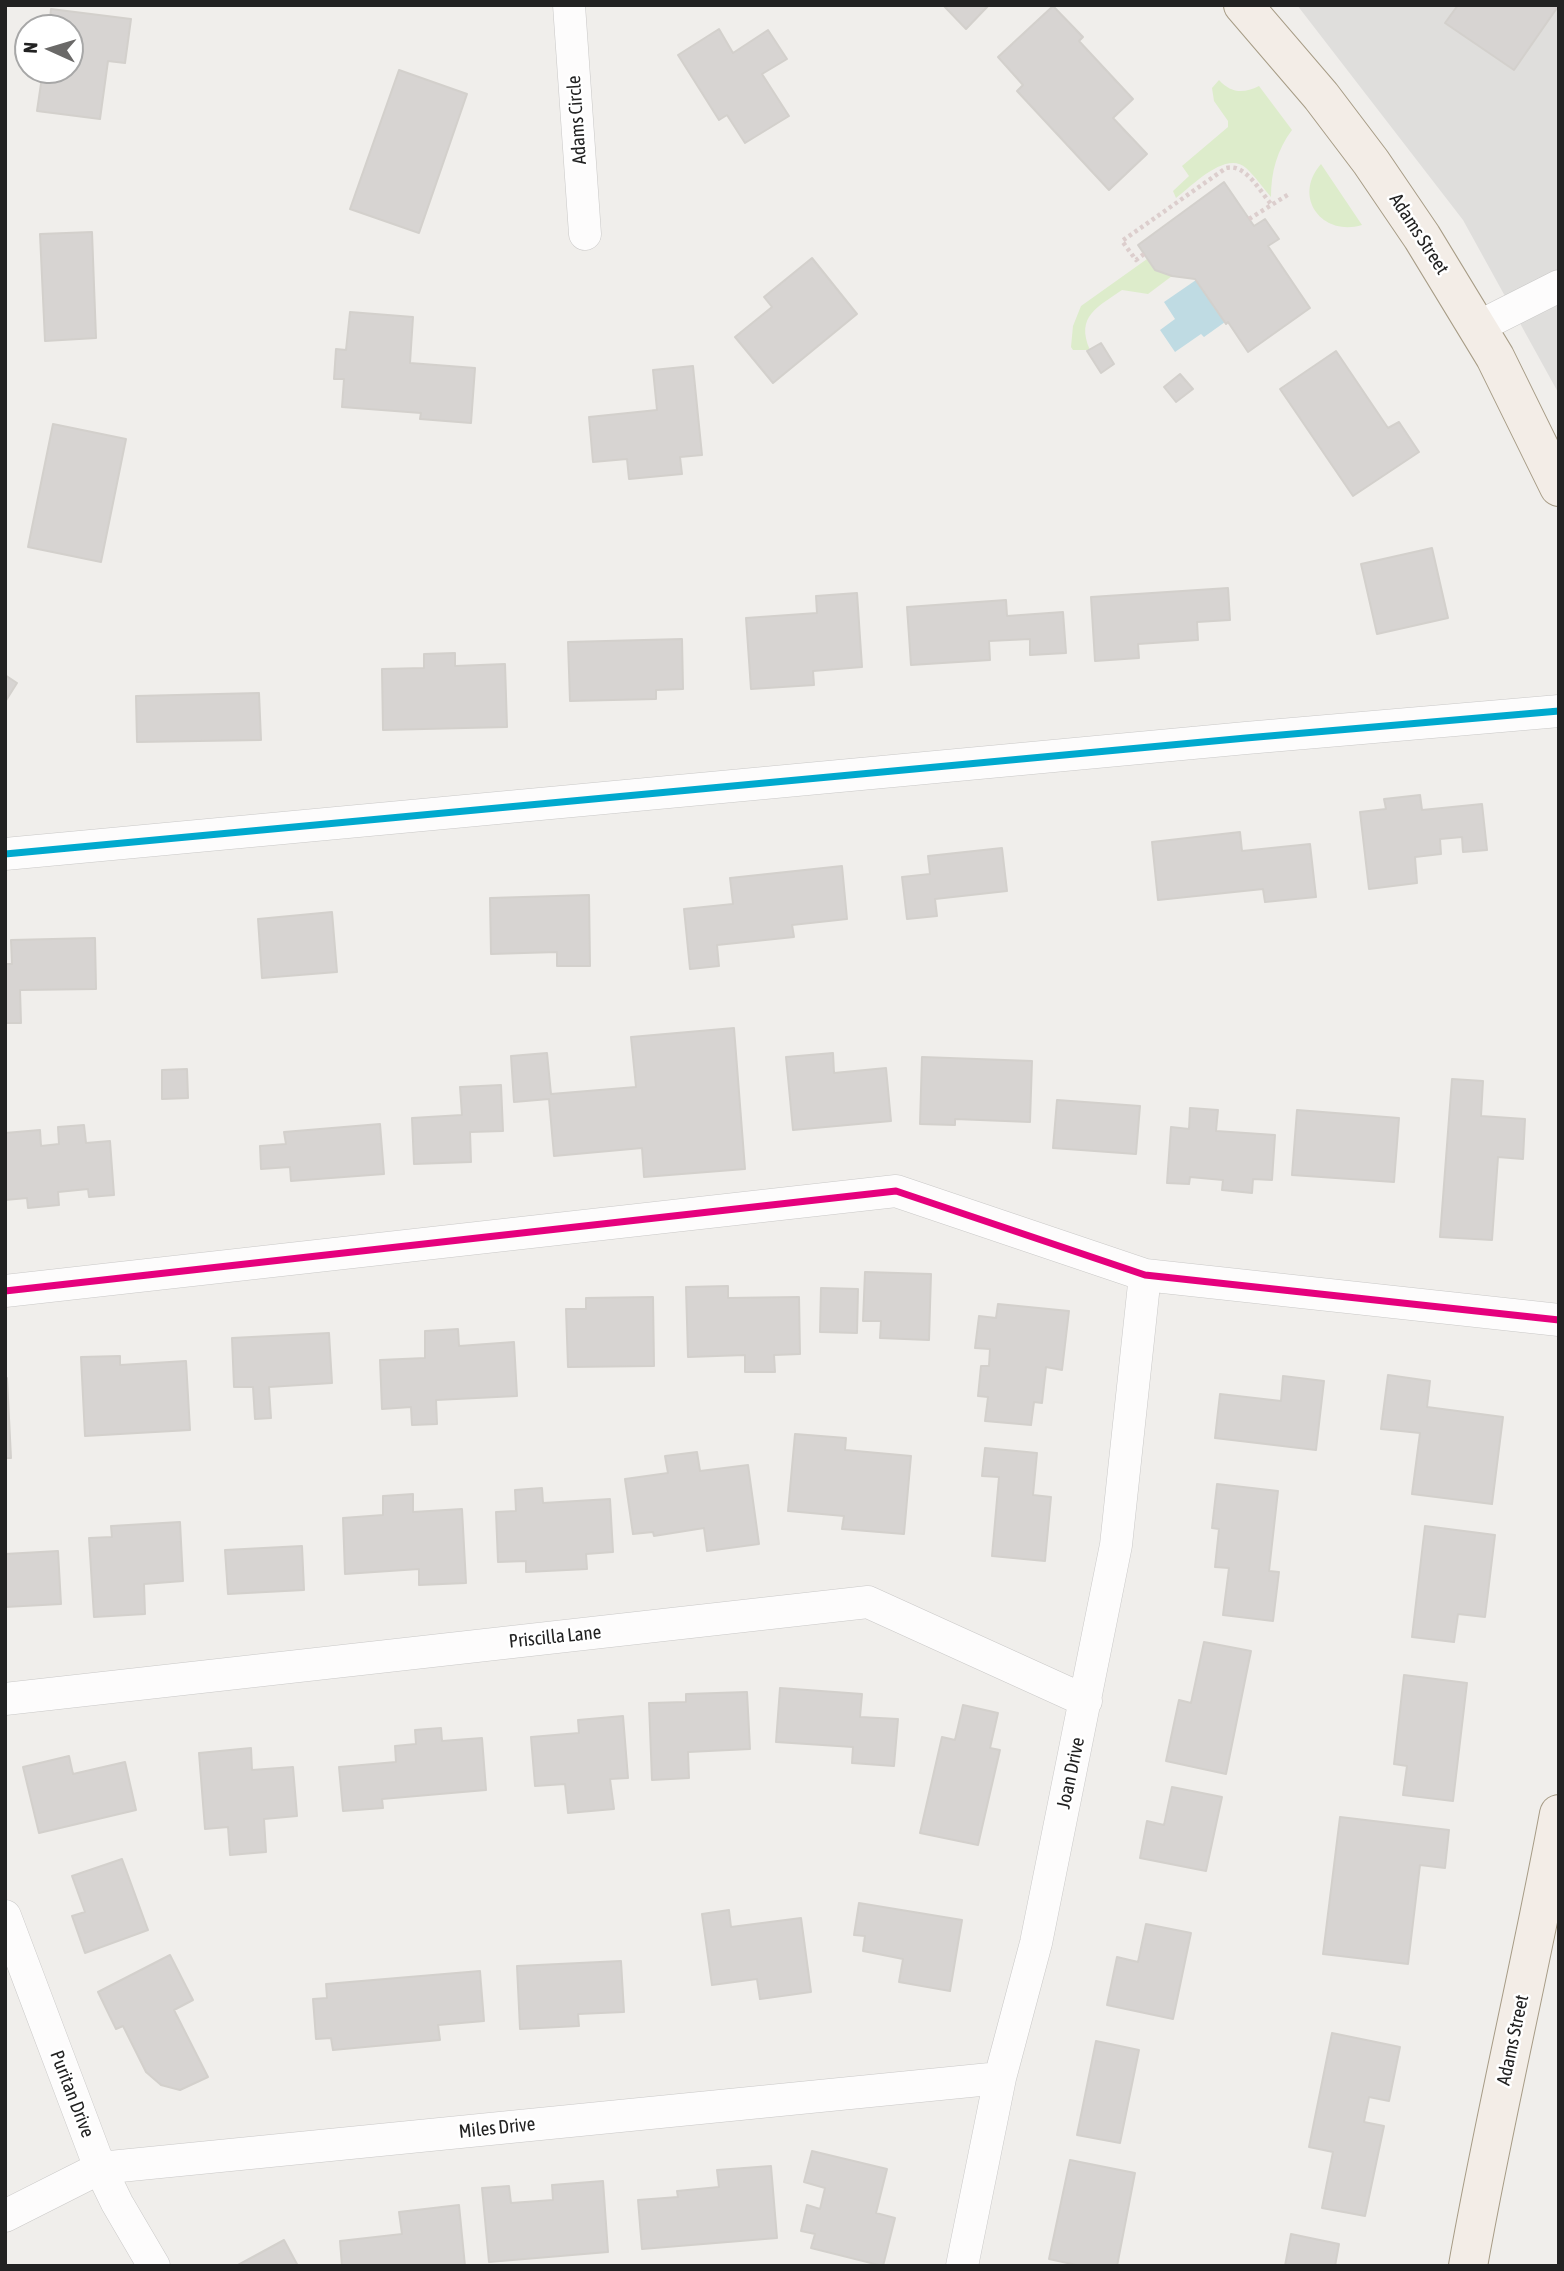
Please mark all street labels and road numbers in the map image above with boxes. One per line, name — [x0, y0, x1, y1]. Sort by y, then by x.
street label: Adams Circle — [563, 75, 591, 165]
street label: Adams Street — [1384, 189, 1454, 279]
street label: Priscilla Lane — [508, 1621, 602, 1653]
street label: Joan Drive — [1052, 1735, 1090, 1811]
street label: Adams Street — [1492, 1993, 1534, 2087]
street label: Puritan Drive — [45, 2047, 99, 2141]
street label: Miles Drive — [458, 2113, 536, 2143]

